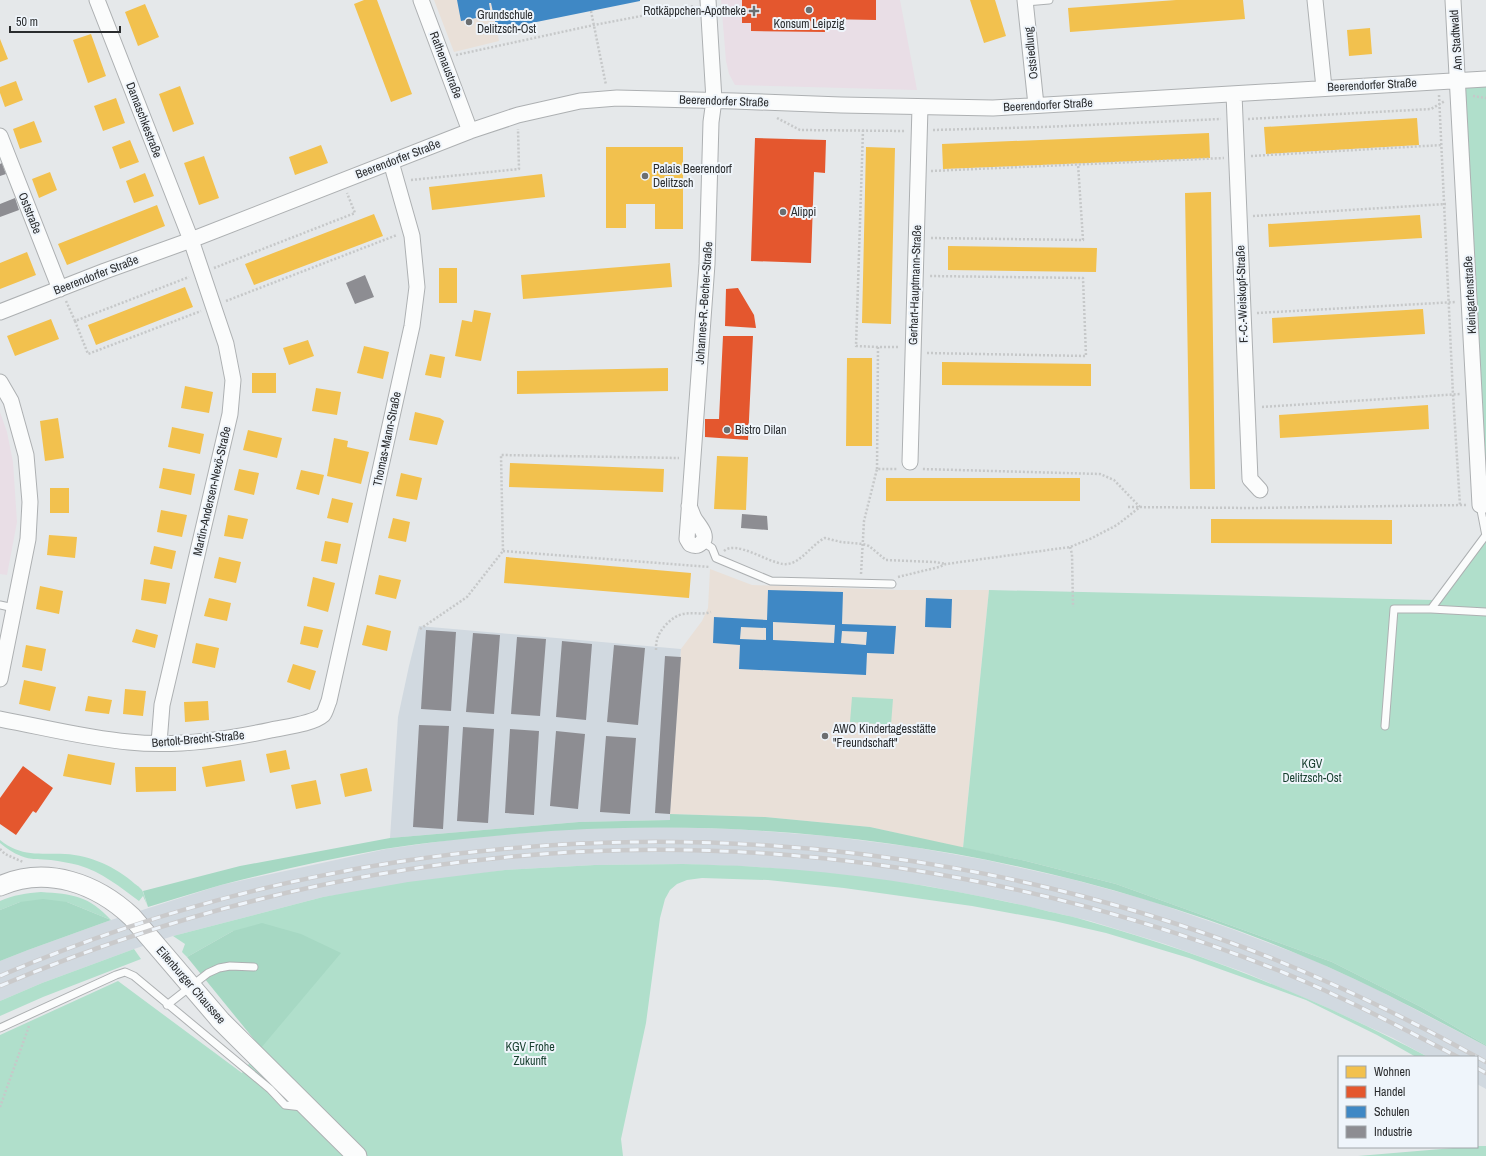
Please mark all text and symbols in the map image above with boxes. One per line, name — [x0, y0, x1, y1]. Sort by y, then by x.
place label: Rotkäppchen-Apotheke — [643, 3, 746, 19]
marker: Konsum Leipzig — [804, 5, 814, 15]
marker: Rotkäppchen-Apotheke — [749, 6, 759, 16]
place label: Grundschule Delitzsch-Ost — [477, 7, 536, 37]
scale bar — [10, 8, 120, 34]
street label: Am Stadtwald — [1446, 9, 1466, 72]
text: 50 m — [16, 14, 38, 30]
place label: Konsum Leipzig — [773, 16, 845, 32]
marker: Grundschule Delitzsch-Ost — [464, 17, 474, 27]
street label: Ostsiedlung — [1020, 26, 1042, 80]
street label: Rathenaustraße — [426, 29, 466, 101]
street label: Beerendorfer Straße — [1327, 75, 1417, 95]
street label: Damaschkestraße — [122, 80, 166, 160]
street label: Beerendorfer Straße — [679, 91, 769, 111]
street label: Beerendorfer Straße — [1003, 95, 1093, 115]
street label: Beerendorfer Straße — [353, 135, 443, 183]
place label: Palais Beerendorf Delitzsch — [653, 161, 732, 191]
marker: Palais Beerendorf Delitzsch — [640, 171, 650, 181]
street label: Oststraße — [14, 190, 46, 236]
place label: Alippi — [790, 204, 816, 220]
marker: Alippi — [778, 207, 788, 217]
street label: Gerhart-Hauptmann-Straße — [905, 225, 925, 345]
street label: Johannes-R.-Becher-Straße — [692, 241, 716, 365]
street label: F.-C.-Weiskopf-Straße — [1232, 245, 1252, 343]
street label: Beerendorfer Straße — [51, 251, 141, 299]
street label: Kleingartenstraße — [1460, 256, 1480, 334]
street label: Thomas-Mann-Straße — [369, 390, 405, 488]
place label: Bistro Dilan — [735, 422, 786, 438]
street label: Martin-Andersen-Nexö-Straße — [189, 425, 235, 557]
marker: Bistro Dilan — [722, 425, 732, 435]
place label: AWO Kindertagesstätte "Freundschaft" — [832, 721, 936, 751]
street label: Bertolt-Brecht-Straße — [151, 727, 245, 751]
marker: AWO Kindertagesstätte "Freundschaft" — [820, 731, 830, 741]
park label: KGV Delitzsch-Ost — [1282, 756, 1342, 786]
street label: Eilenburger Chaussee — [153, 943, 229, 1027]
park label: KGV Frohe Zukunft — [505, 1039, 555, 1069]
legend — [1338, 1056, 1478, 1148]
text: Wohnen — [1374, 1064, 1410, 1080]
text: Handel — [1374, 1084, 1405, 1100]
text: Schulen — [1374, 1104, 1410, 1120]
text: Industrie — [1374, 1124, 1412, 1140]

